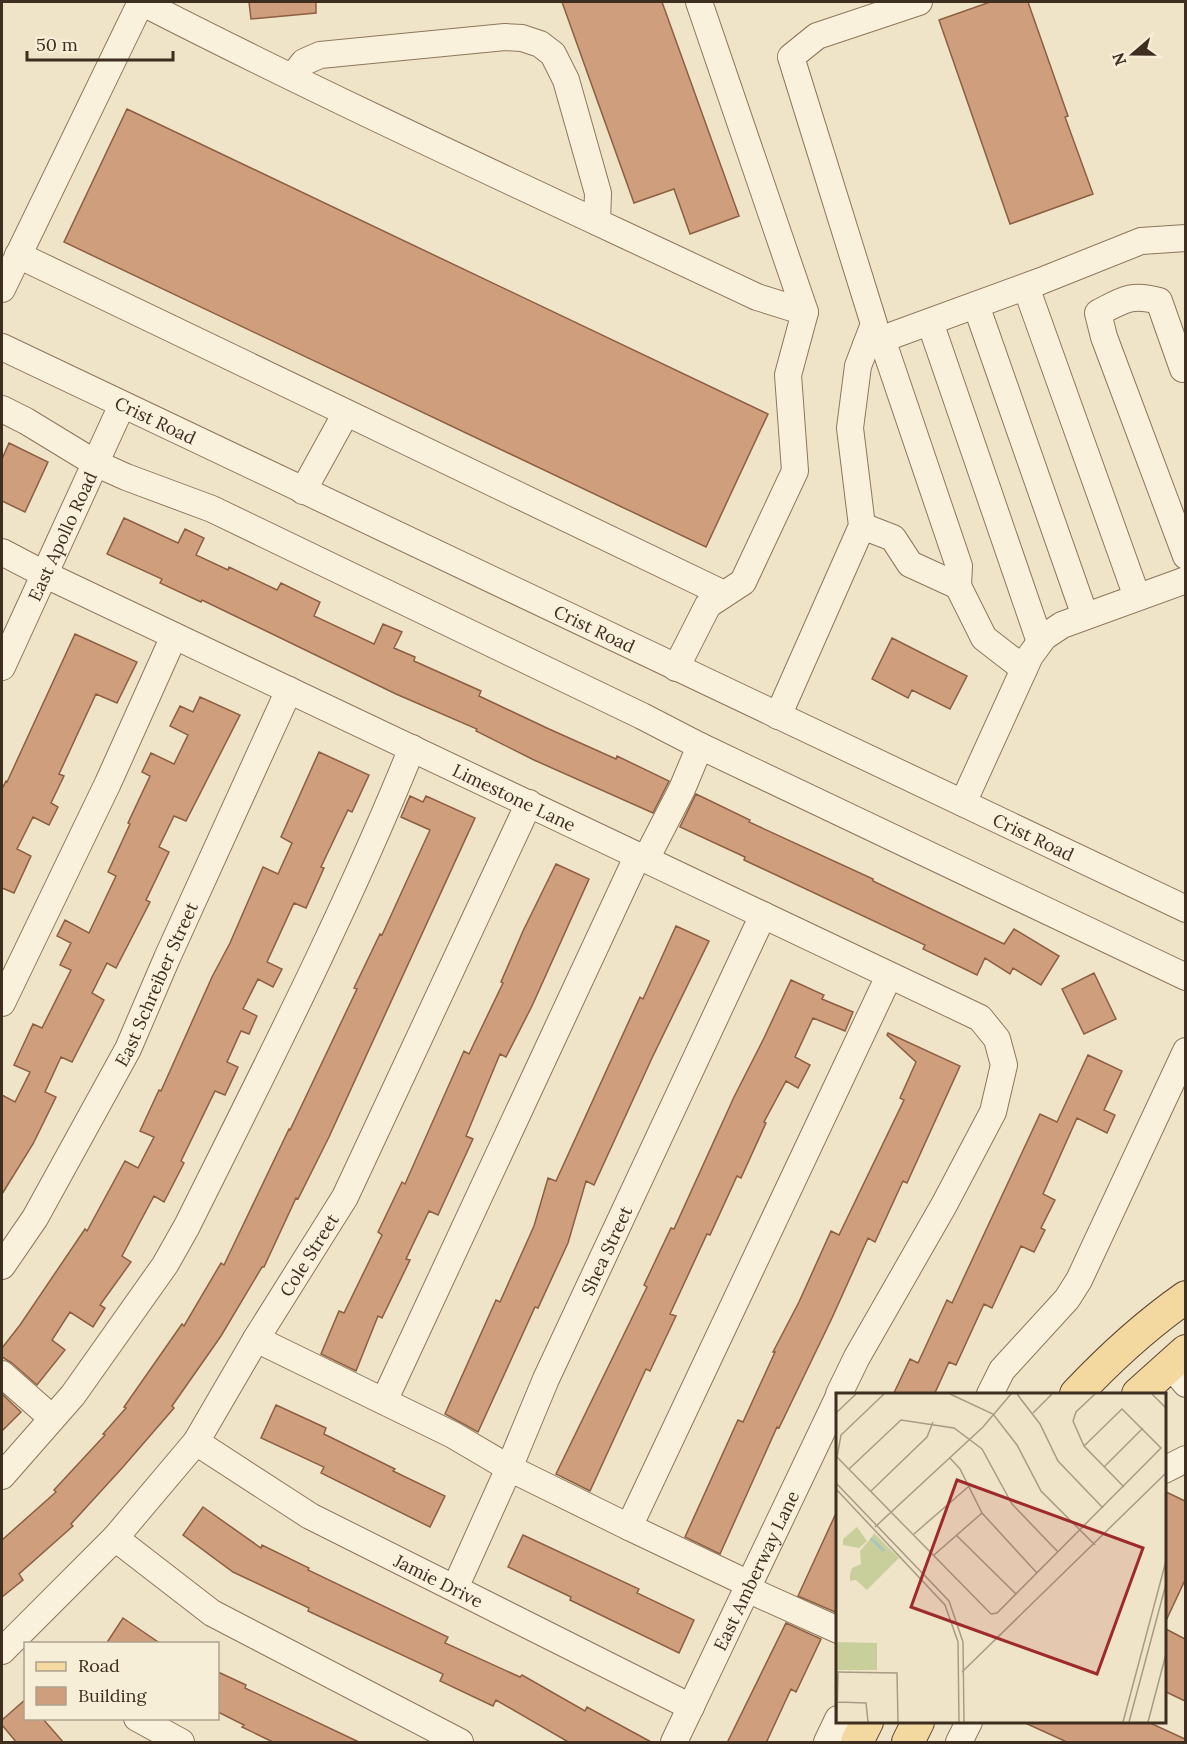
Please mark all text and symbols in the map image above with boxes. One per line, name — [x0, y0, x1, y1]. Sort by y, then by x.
scale bar — [27, 24, 172, 62]
north arrow — [1103, 24, 1163, 84]
text: 50 m — [36, 33, 78, 56]
text: N — [1107, 50, 1130, 68]
street label: Crist Road — [111, 391, 200, 449]
street label: East Apollo Road — [22, 467, 102, 604]
street label: Crist Road — [550, 599, 639, 658]
street label: Limestone Lane — [449, 758, 580, 836]
street label: Crist Road — [989, 808, 1078, 866]
street label: East Schreiber Street — [109, 898, 203, 1070]
street label: Shea Street — [575, 1202, 637, 1299]
street label: Cole Street — [274, 1209, 343, 1301]
inset map — [836, 1393, 1166, 1723]
street label: East Amberway Lane — [708, 1487, 804, 1654]
street label: Jamie Drive — [390, 1548, 487, 1613]
legend — [24, 1642, 219, 1720]
text: Road — [78, 1654, 120, 1677]
text: Building — [78, 1684, 148, 1707]

